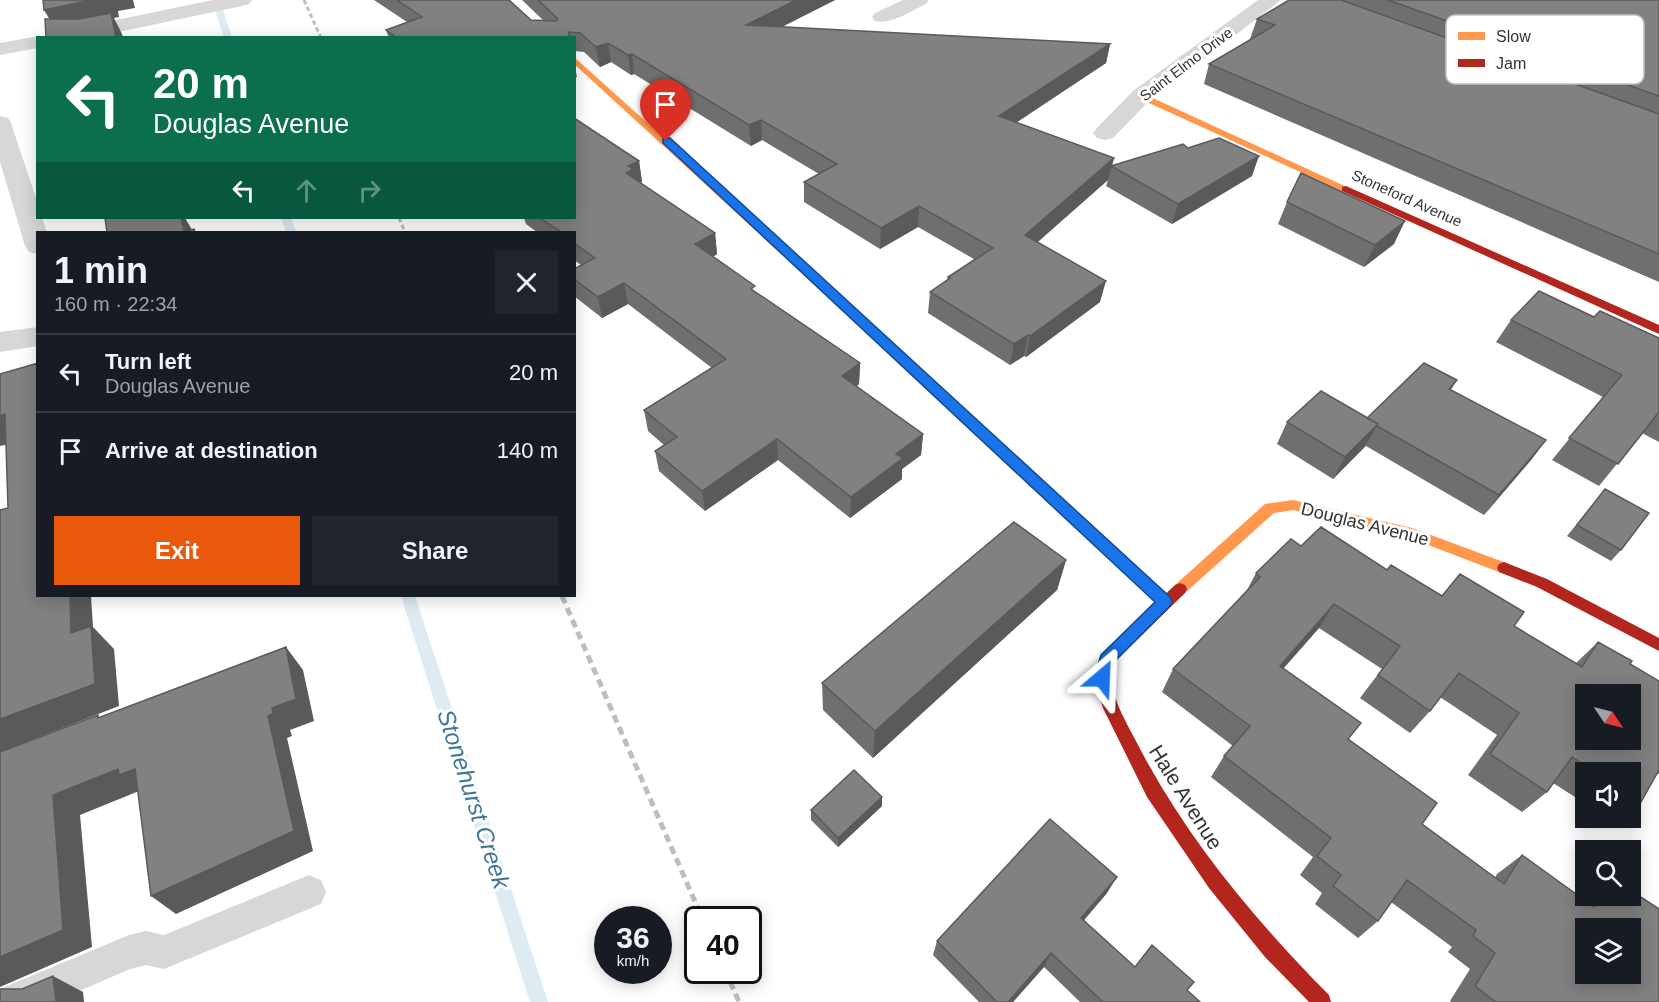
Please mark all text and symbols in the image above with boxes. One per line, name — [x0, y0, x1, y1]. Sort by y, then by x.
legend — [1446, 15, 1644, 84]
street label: Saint Elmo Drive — [1136, 24, 1236, 104]
text: Slow — [1496, 28, 1531, 45]
text: Jam — [1496, 55, 1526, 72]
icon: left — [54, 60, 132, 138]
text: 20 m — [153, 60, 249, 107]
pin — [640, 79, 691, 141]
icon: arrive — [649, 88, 682, 121]
text: Douglas Avenue — [153, 109, 349, 139]
street label: Stoneford Avenue — [1349, 166, 1465, 230]
icon: left — [227, 174, 260, 207]
icon: ahead — [290, 174, 323, 207]
icon: right — [353, 174, 386, 207]
text: 1 min — [54, 250, 148, 291]
button: close — [495, 251, 558, 314]
text: 160 m · 22:34 — [54, 293, 177, 315]
text: Turn left — [105, 349, 191, 374]
icon: left — [54, 357, 87, 390]
text: 20 m — [509, 360, 558, 385]
text: Douglas Avenue — [105, 375, 250, 397]
icon: arrive — [54, 435, 87, 468]
text: Arrive at destination — [105, 438, 318, 463]
text: 140 m — [497, 438, 558, 463]
street label: Douglas Avenue — [1299, 498, 1431, 550]
button: Exit — [54, 516, 300, 585]
button: Share — [312, 516, 558, 585]
position arrow — [1070, 646, 1134, 710]
north arrow — [1575, 684, 1641, 750]
map controls — [1575, 684, 1641, 984]
water label: Stonehurst Creek — [432, 706, 516, 894]
street label: Hale Avenue — [1145, 741, 1227, 853]
button: sound — [1575, 762, 1641, 828]
button: search — [1575, 840, 1641, 906]
speed limit sign: 40 — [684, 906, 762, 984]
button: layers — [1575, 918, 1641, 984]
text: 36 — [616, 921, 650, 954]
text: km/h — [617, 952, 649, 969]

